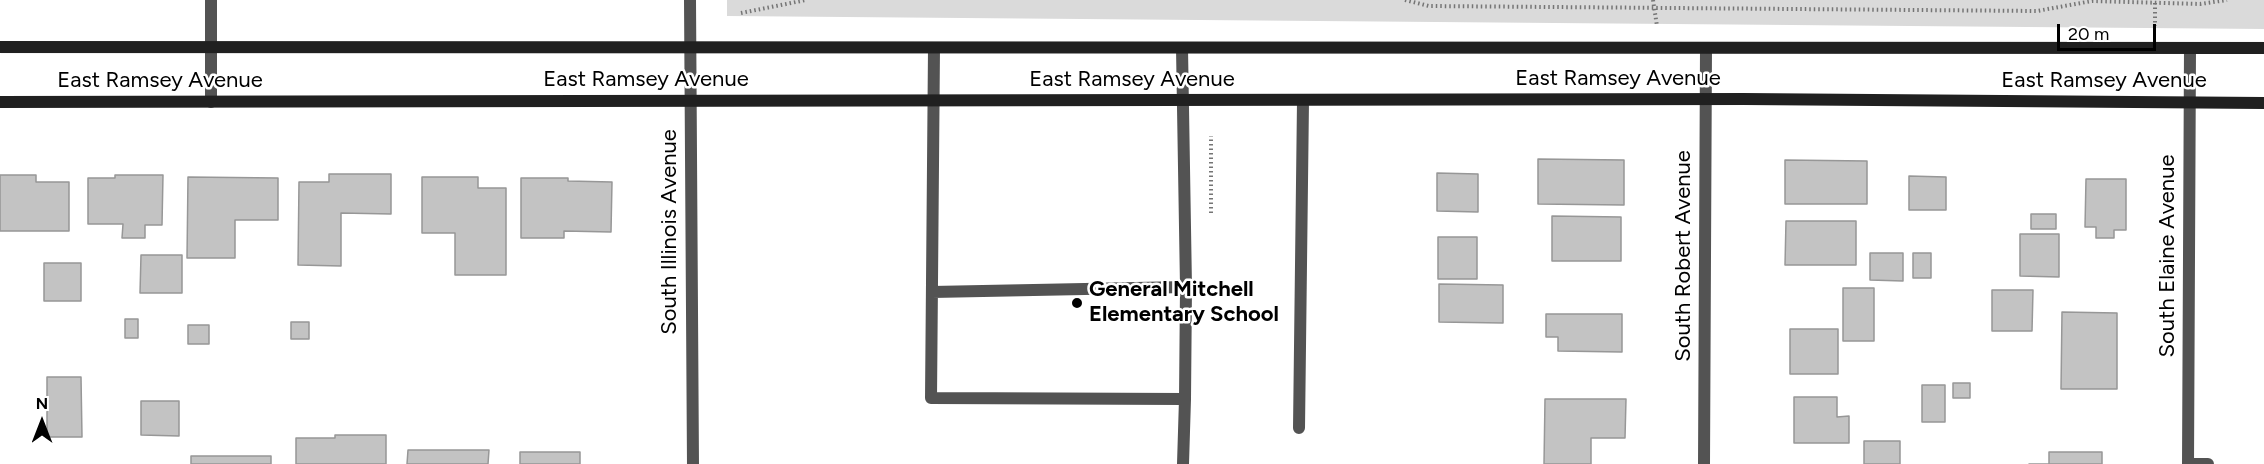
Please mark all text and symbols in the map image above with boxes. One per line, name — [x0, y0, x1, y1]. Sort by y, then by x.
scale bar — [2060, 12, 2159, 50]
text: 20 m — [2068, 23, 2109, 45]
street label: East Ramsey Avenue — [1515, 66, 1721, 92]
street label: East Ramsey Avenue — [543, 67, 749, 93]
street label: East Ramsey Avenue — [1029, 67, 1235, 93]
street label: East Ramsey Avenue — [57, 68, 263, 94]
street label: East Ramsey Avenue — [2001, 68, 2207, 94]
street label: South Illinois Avenue — [657, 129, 683, 335]
street label: South Robert Avenue — [1671, 150, 1697, 362]
street label: South Elaine Avenue — [2155, 155, 2181, 357]
place label: General Mitchell Elementary School — [1089, 277, 1279, 328]
marker: General Mitchell Elementary School — [1070, 296, 1084, 310]
north arrow — [12, 392, 72, 452]
text: N — [36, 394, 48, 413]

